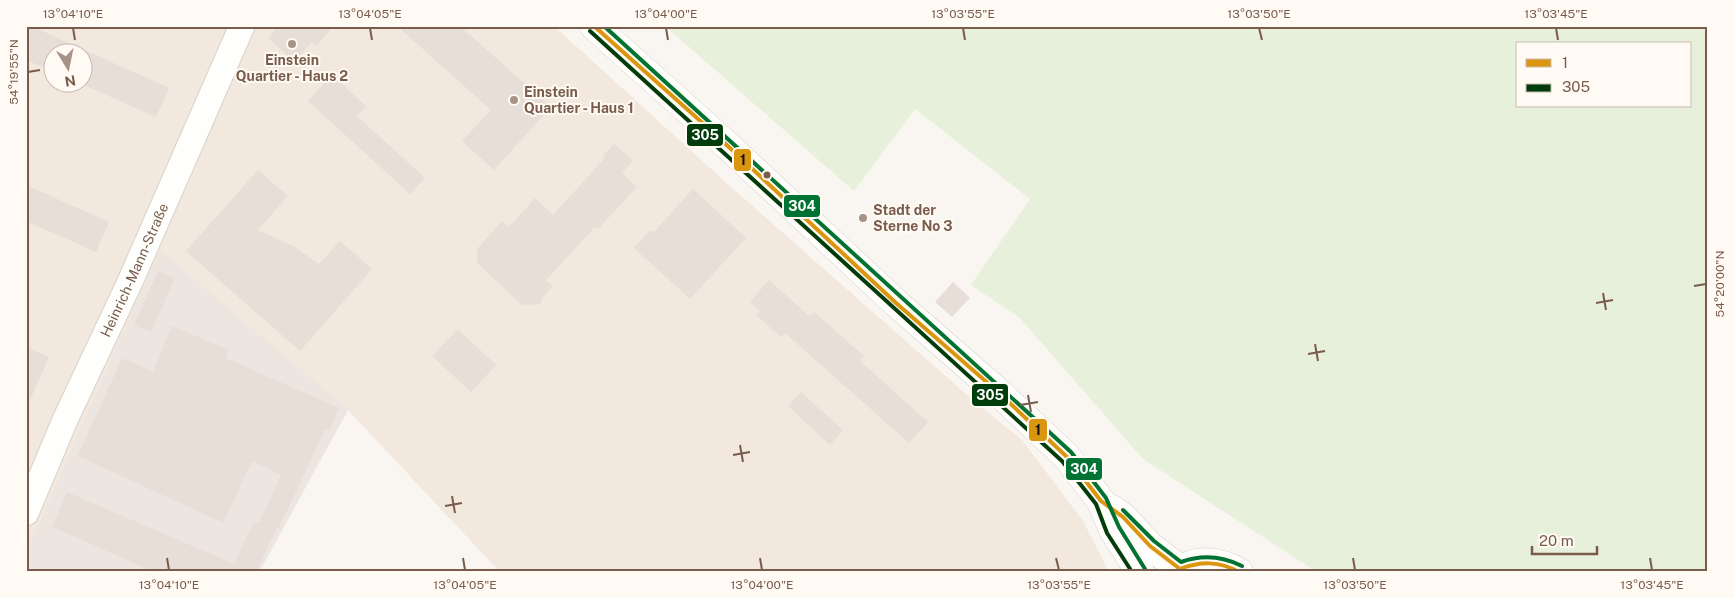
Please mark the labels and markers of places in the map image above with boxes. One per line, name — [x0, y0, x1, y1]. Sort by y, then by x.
marker: Einstein Quartier - Haus 2 — [286, 38, 298, 50]
place label: Einstein Quartier - Haus 2 — [236, 52, 348, 84]
place label: Einstein Quartier - Haus 1 — [524, 84, 634, 116]
marker: Einstein Quartier - Haus 1 — [508, 94, 520, 106]
unlabelled marker — [762, 170, 772, 180]
place label: Stadt der Sterne No 3 — [873, 202, 953, 234]
marker: Stadt der Sterne No 3 — [857, 212, 869, 224]

